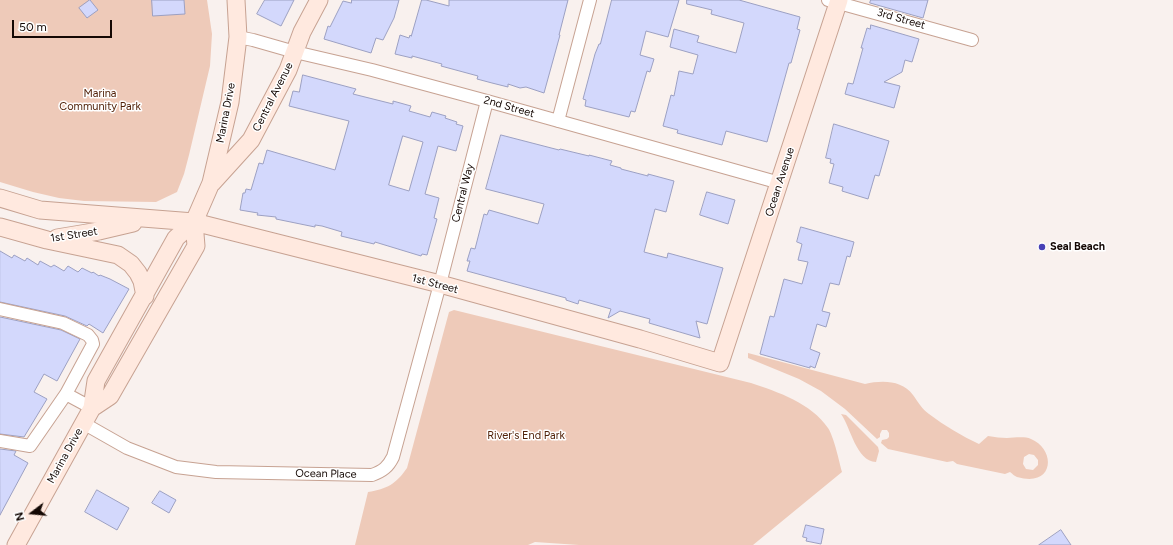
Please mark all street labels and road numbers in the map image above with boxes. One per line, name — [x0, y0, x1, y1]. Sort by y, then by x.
street label: 3rd Street — [875, 6, 927, 32]
street label: Central Avenue — [250, 60, 296, 134]
street label: Marina Drive — [214, 82, 238, 144]
street label: 2nd Street — [482, 93, 536, 121]
street label: Ocean Avenue — [763, 146, 797, 218]
street label: Central Way — [449, 162, 477, 224]
street label: 1st Street — [50, 225, 98, 245]
street label: 1st Street — [410, 271, 460, 297]
street label: Marina Drive — [44, 426, 86, 486]
street label: Ocean Place — [295, 467, 357, 481]

